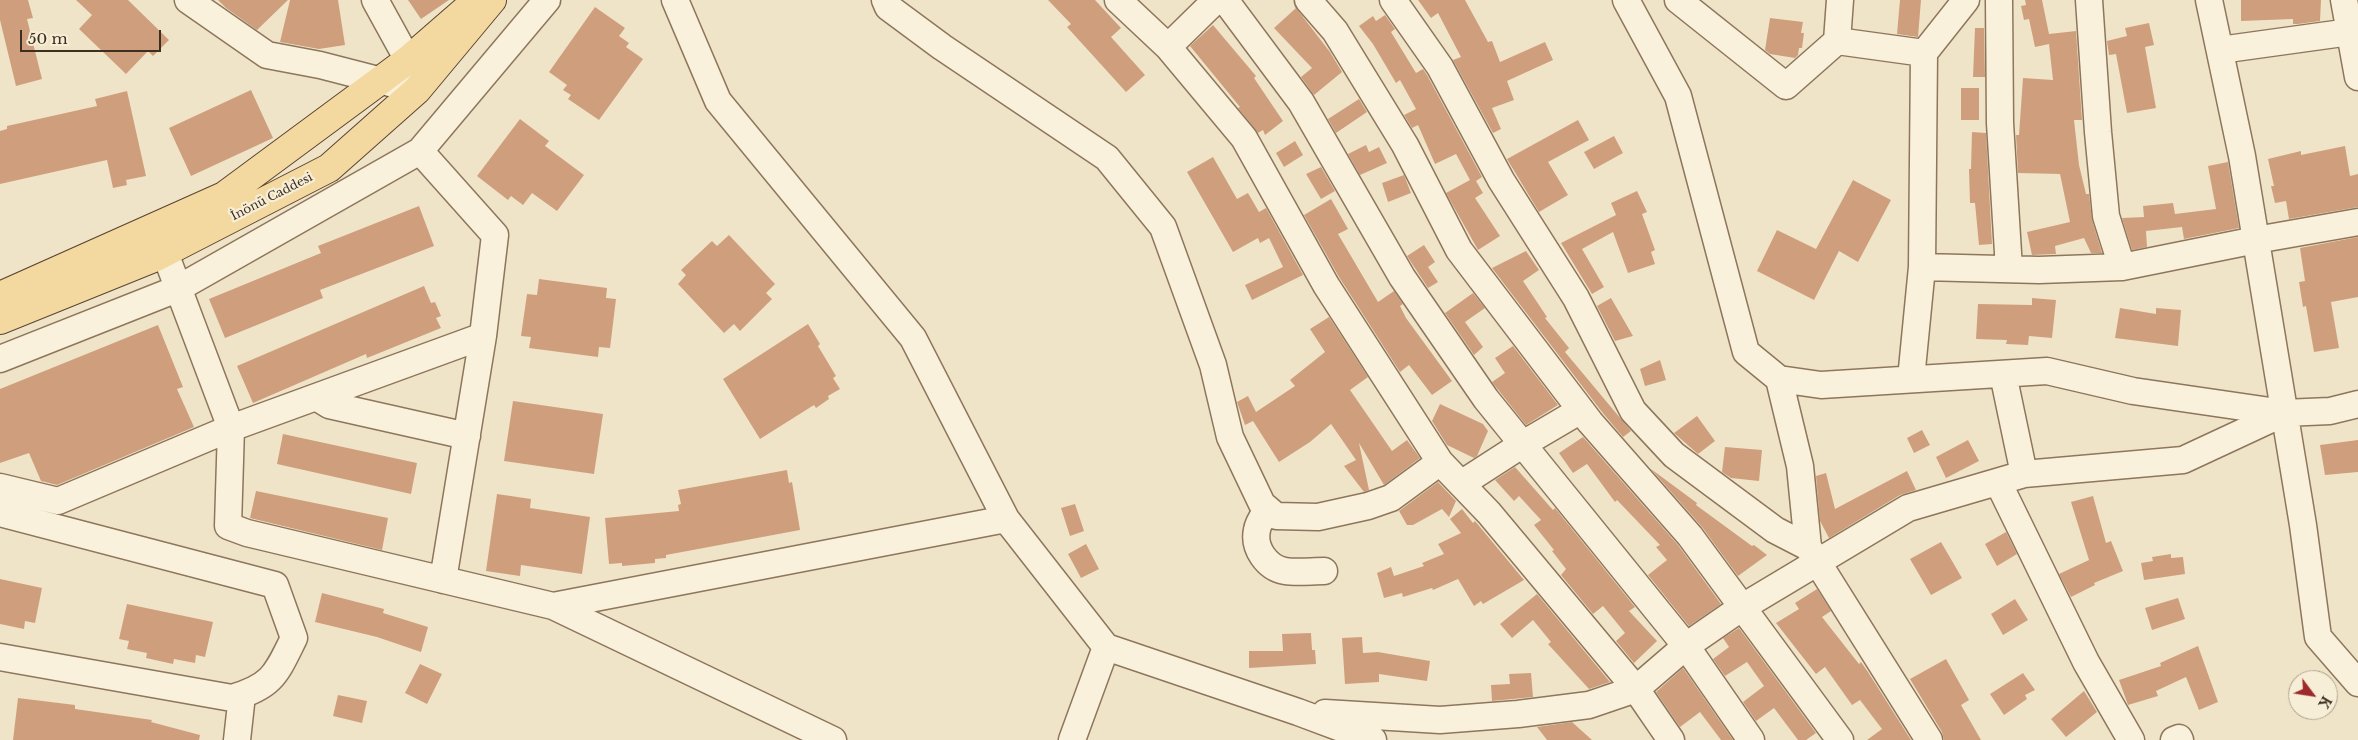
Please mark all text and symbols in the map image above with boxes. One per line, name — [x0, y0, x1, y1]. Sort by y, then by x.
scale bar — [22, 20, 164, 52]
text: 50 m — [28, 29, 68, 48]
street label: İnönü Caddesi — [229, 170, 315, 224]
north arrow — [2288, 670, 2338, 720]
text: K — [2314, 693, 2336, 712]

